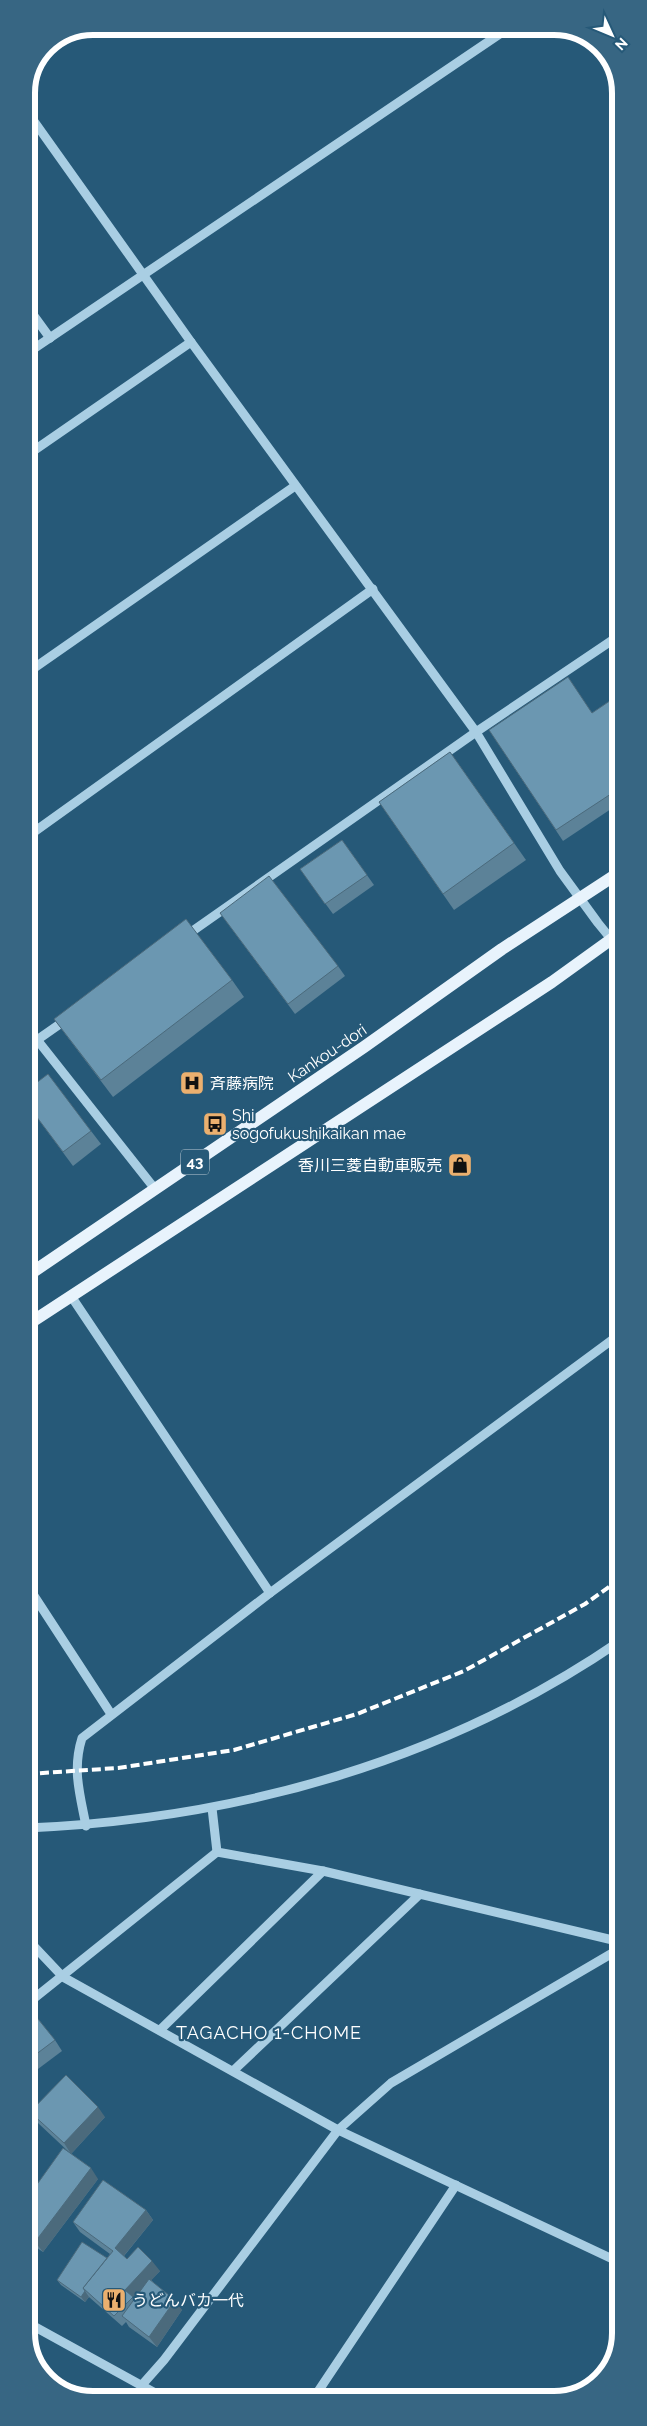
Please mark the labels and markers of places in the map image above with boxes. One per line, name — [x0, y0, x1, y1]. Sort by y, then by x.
hospital icon: 斉藤病院 — [179, 1070, 205, 1096]
place label: 斉藤病院 — [210, 1074, 274, 1093]
place label: Shi sogofukushikaikan mae — [232, 1106, 406, 1143]
bus stop icon: Shi sogofukushikaikan mae — [202, 1111, 228, 1137]
shop icon: 香川三菱自動車販売 — [447, 1152, 473, 1178]
place label: 香川三菱自動車販売 — [298, 1156, 442, 1175]
restaurant icon: うどんバカ一代 — [101, 2287, 127, 2313]
place label: うどんバカ一代 — [132, 2291, 244, 2310]

